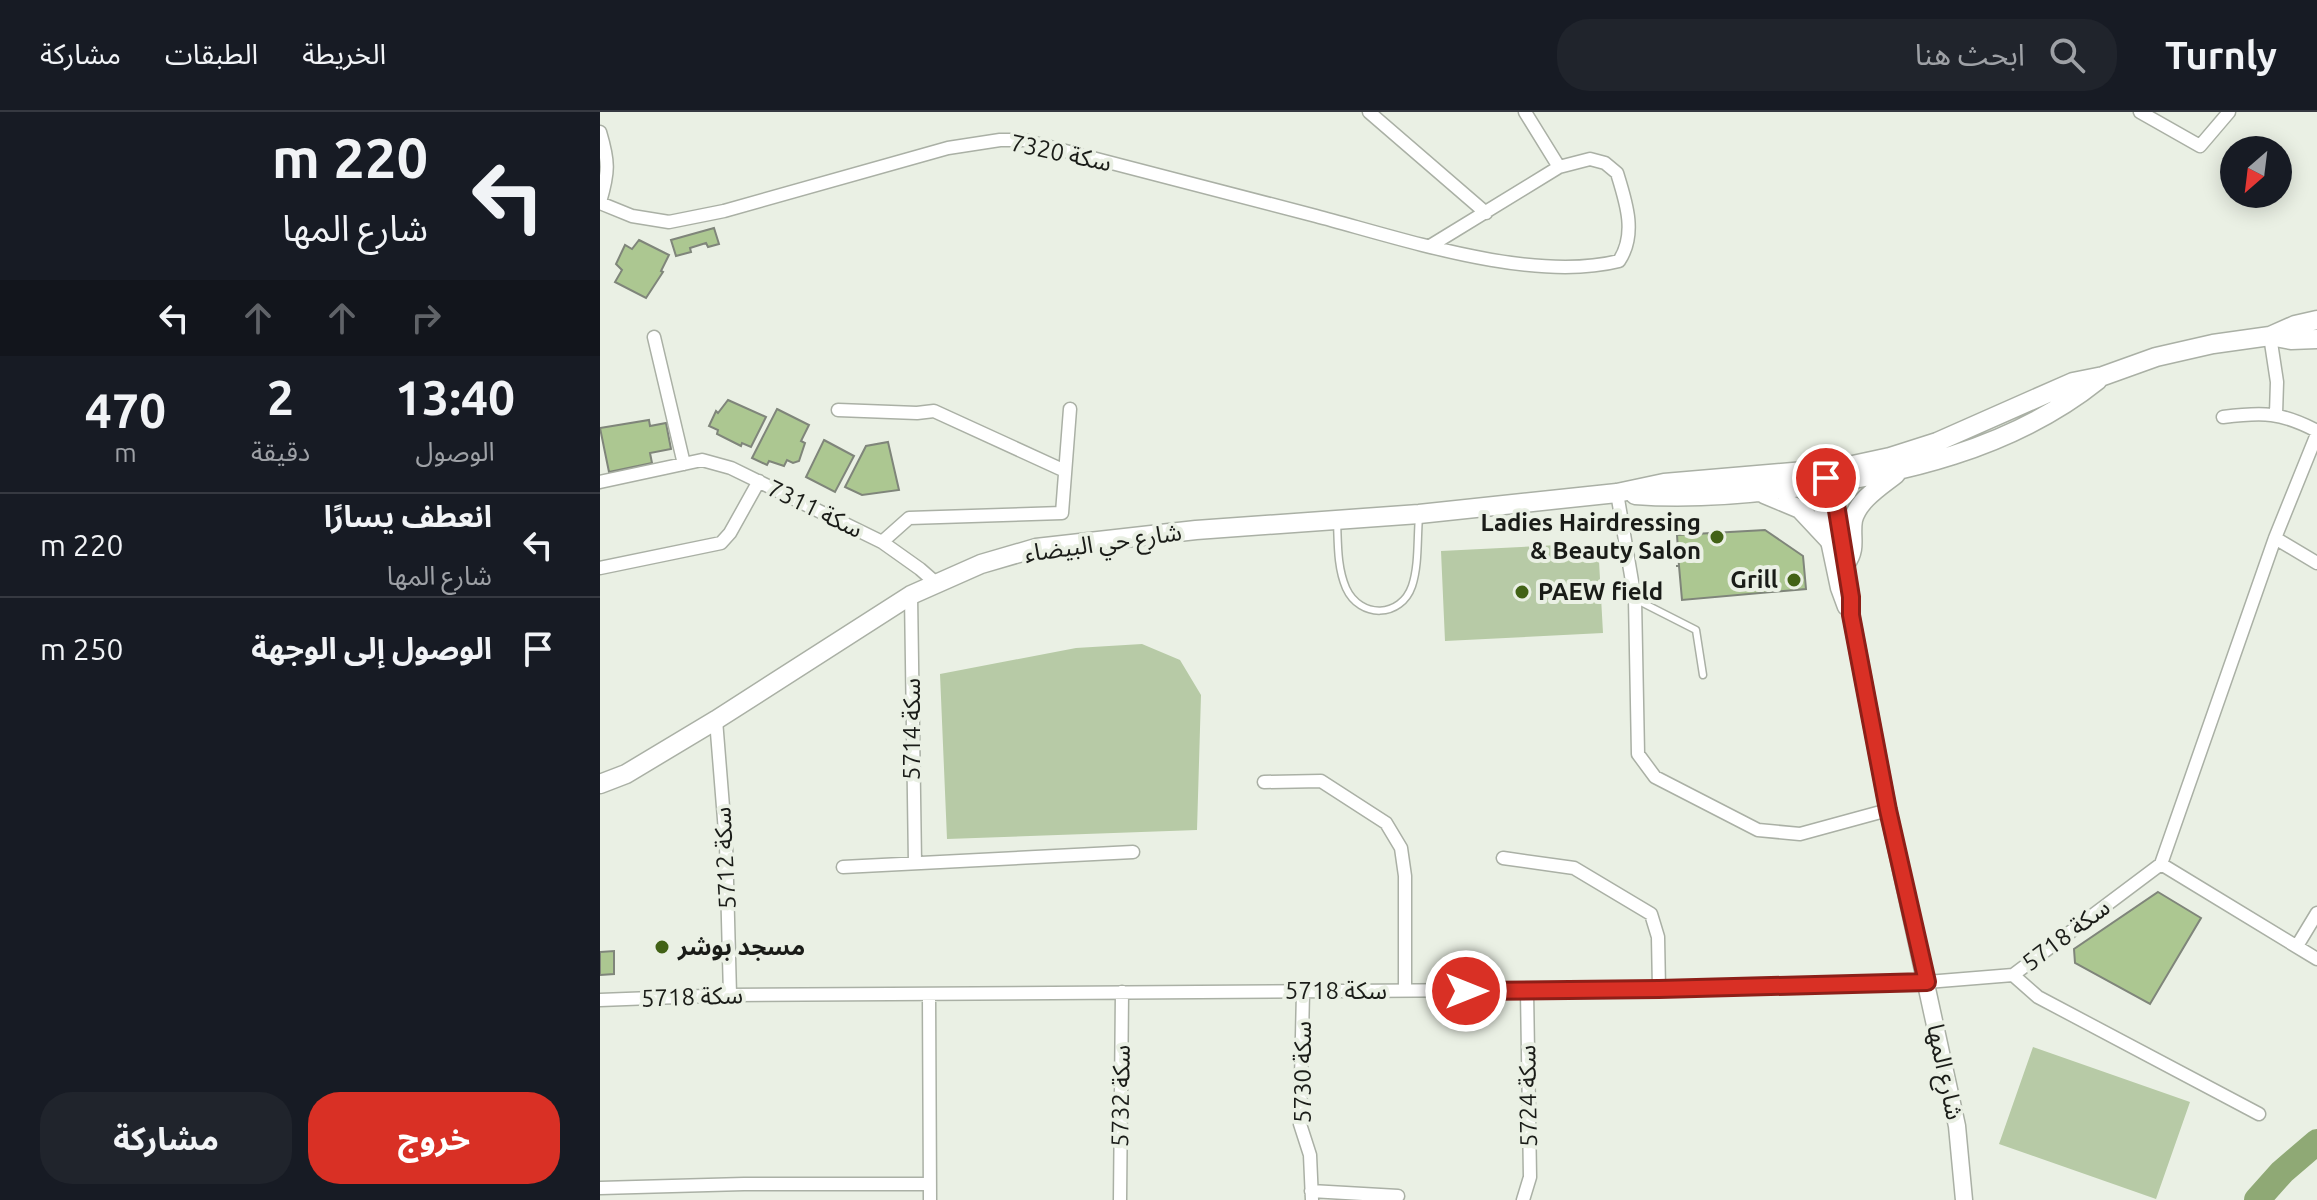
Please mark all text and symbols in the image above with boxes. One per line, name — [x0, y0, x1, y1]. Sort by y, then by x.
search box — [1557, 19, 2117, 91]
icon: search — [2045, 33, 2089, 77]
text: Turnly — [2165, 34, 2277, 76]
text: ابحث هنا — [1915, 37, 2025, 71]
text: مشاركة — [40, 38, 121, 69]
text: الطبقات — [165, 38, 258, 69]
text: الخريطة — [302, 38, 386, 69]
text: 220 m — [272, 126, 428, 189]
street label: سكة 7320 — [1008, 129, 1114, 176]
north arrow — [2220, 136, 2292, 208]
map controls — [2220, 136, 2292, 208]
icon: left — [456, 144, 560, 248]
text: شارع المها — [282, 207, 428, 248]
icon: left — [152, 296, 196, 340]
icon: ahead — [236, 296, 280, 340]
icon: ahead — [320, 296, 364, 340]
icon: right — [404, 296, 448, 340]
text: 2 — [267, 370, 294, 424]
text: 13:40 — [395, 370, 515, 424]
text: 470 — [85, 383, 166, 437]
text: دقيقة — [251, 437, 310, 466]
text: الوصول — [416, 437, 495, 466]
text: m — [114, 438, 137, 467]
pin — [1792, 444, 1860, 512]
icon: arrive — [1804, 456, 1848, 500]
street label: سكة 7311 — [763, 474, 867, 543]
text: انعطف يسارًا — [324, 499, 492, 533]
place label: Ladies Hairdressing & Beauty Salon — [1480, 509, 1701, 564]
street label: شارع حي البيضاء — [1023, 518, 1184, 572]
icon: left — [516, 523, 560, 567]
text: 220 m — [40, 528, 124, 562]
marker: Ladies Hairdressing & Beauty Salon — [1708, 528, 1726, 546]
text: شارع المها — [387, 561, 492, 590]
place label: Grill — [1730, 566, 1778, 593]
marker: Grill — [1785, 571, 1803, 589]
place label: PAEW field — [1538, 578, 1663, 605]
marker: PAEW field — [1513, 583, 1531, 601]
icon: arrive — [516, 627, 560, 671]
text: الوصول إلى الوجهة — [251, 631, 492, 665]
text: 250 m — [40, 632, 124, 666]
street label: سكة 5714 — [898, 678, 925, 780]
street label: سكة 5712 — [708, 806, 741, 910]
street label: سكة 5718 — [2017, 893, 2115, 976]
place label: مسجد بوشر — [677, 933, 805, 961]
marker: مسجد بوشر — [653, 938, 671, 956]
position arrow — [1424, 949, 1508, 1033]
street label: سكة 5718 — [1285, 977, 1387, 1004]
street label: سكة 5718 — [640, 981, 744, 1012]
street label: سكة 5730 — [1289, 1021, 1316, 1123]
street label: شارع المها — [1918, 1022, 1969, 1123]
street label: سكة 5732 — [1106, 1045, 1135, 1147]
street label: سكة 5724 — [1513, 1045, 1542, 1147]
button: مشاركة — [40, 1092, 292, 1184]
button: خروج — [308, 1092, 560, 1184]

